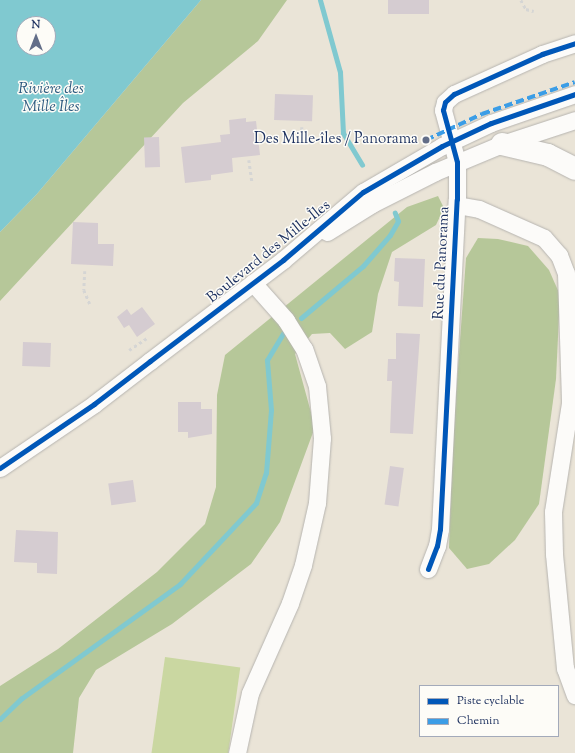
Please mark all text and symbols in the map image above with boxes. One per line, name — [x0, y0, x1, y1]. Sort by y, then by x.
north arrow — [16, 16, 56, 56]
text: N — [32, 17, 40, 33]
water label: Rivière des Mille Îles — [18, 80, 84, 118]
place label: Des Mille-îles / Panorama — [254, 131, 418, 149]
marker: Des Mille-îles / Panorama — [421, 135, 431, 145]
street label: Boulevard des Mille-Îles — [204, 197, 334, 307]
street label: Rue du Panorama — [430, 206, 454, 320]
legend — [419, 685, 559, 737]
text: Piste cyclable — [457, 692, 524, 710]
text: Chemin — [457, 712, 500, 730]

